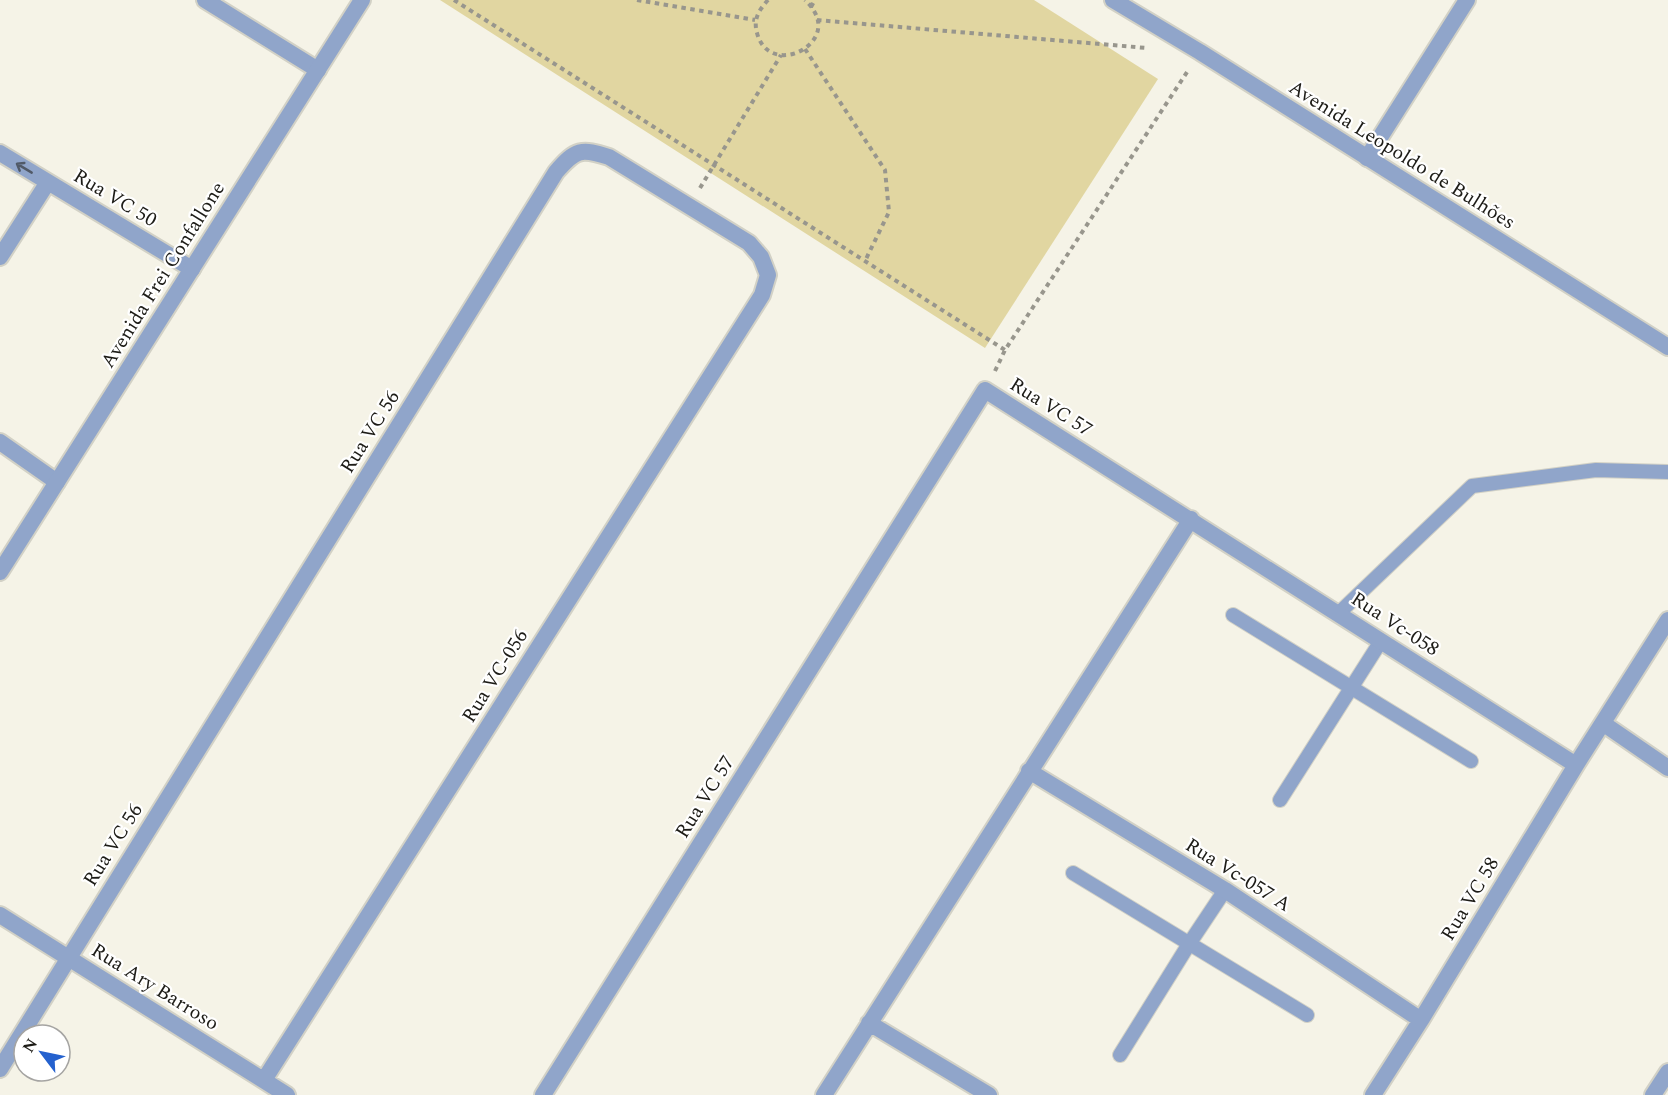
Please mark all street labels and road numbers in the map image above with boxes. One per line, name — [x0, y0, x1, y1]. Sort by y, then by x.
street label: Avenida Leopoldo de Bulhões — [1283, 73, 1521, 237]
street label: Rua VC 50 — [67, 161, 163, 235]
street label: Avenida Frei Confallone — [93, 176, 233, 374]
street label: Rua VC 57 — [1004, 370, 1098, 444]
street label: Rua VC 56 — [333, 385, 407, 479]
street label: Rua Vc-058 — [1345, 584, 1445, 664]
street label: Rua VC-056 — [454, 623, 536, 729]
street label: Rua VC 57 — [668, 750, 742, 844]
street label: Rua VC 56 — [76, 798, 150, 892]
street label: Rua Vc-057 A — [1179, 830, 1297, 920]
street label: Rua VC 58 — [1433, 851, 1507, 947]
street label: Rua Ary Barroso — [85, 936, 225, 1038]

